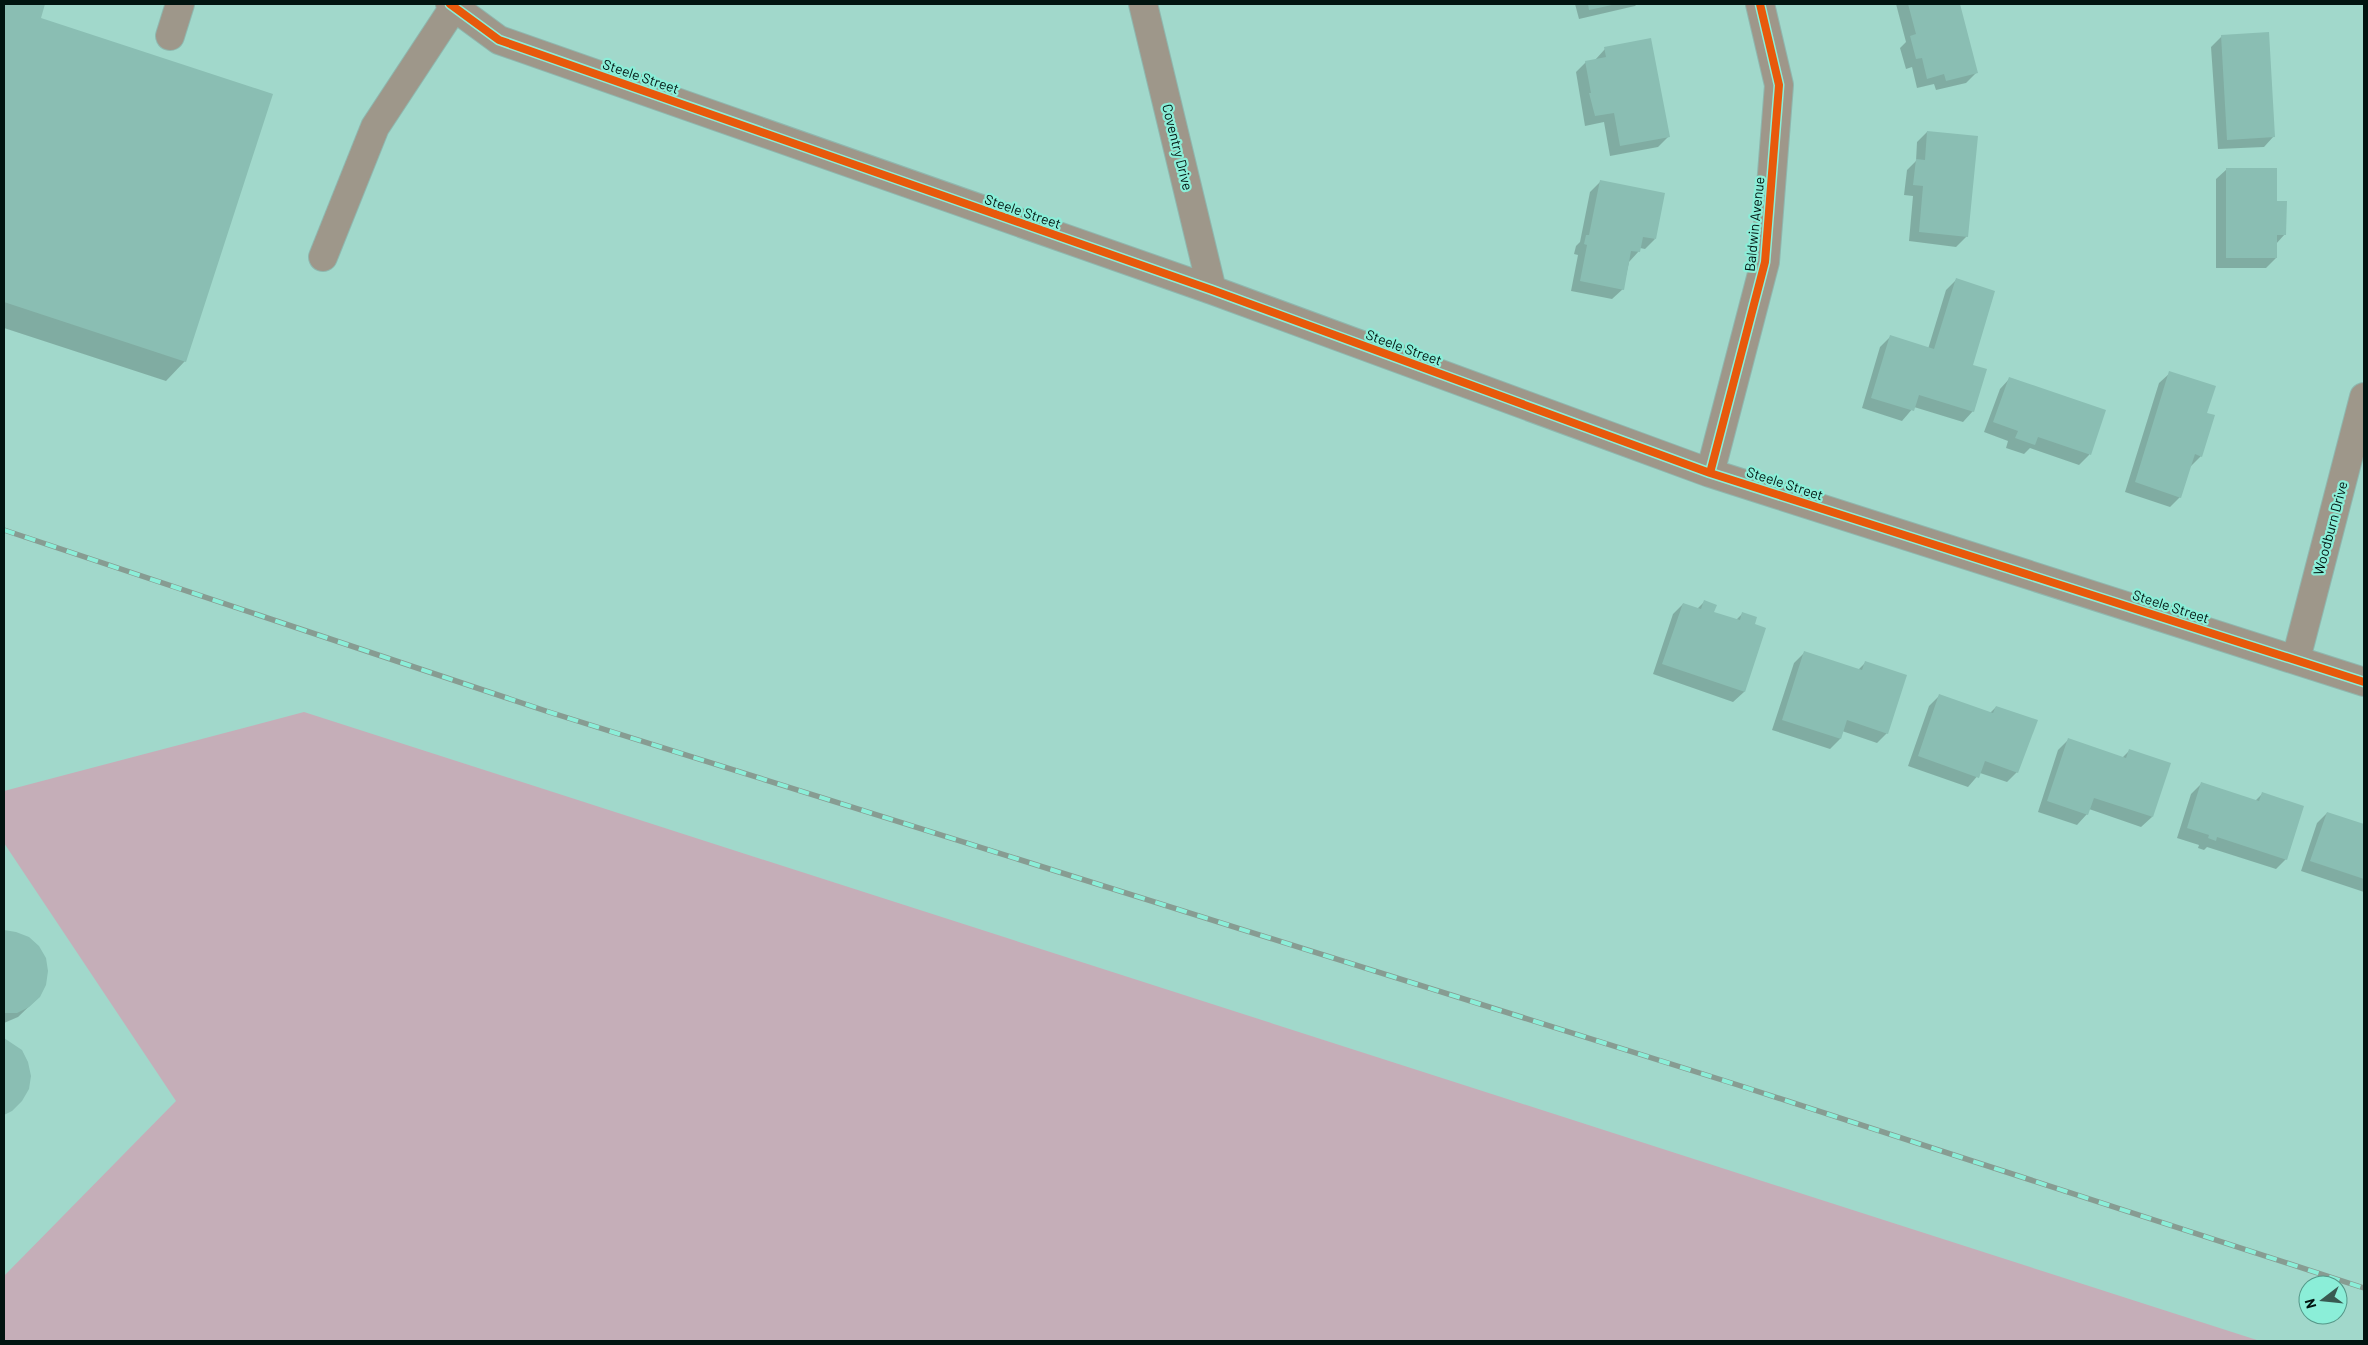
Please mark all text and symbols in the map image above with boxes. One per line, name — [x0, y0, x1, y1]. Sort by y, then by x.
street label: Steele Street — [601, 55, 681, 97]
street label: Coventry Drive — [1159, 102, 1197, 192]
street label: Baldwin Avenue — [1741, 176, 1767, 272]
street label: Steele Street — [983, 190, 1063, 232]
street label: Steele Street — [1364, 325, 1444, 369]
street label: Steele Street — [1744, 463, 1826, 503]
street label: Woodburn Drive — [2309, 479, 2351, 577]
street label: Steele Street — [2130, 586, 2212, 626]
north arrow — [2298, 1275, 2348, 1325]
text: N — [2301, 1297, 2319, 1311]

